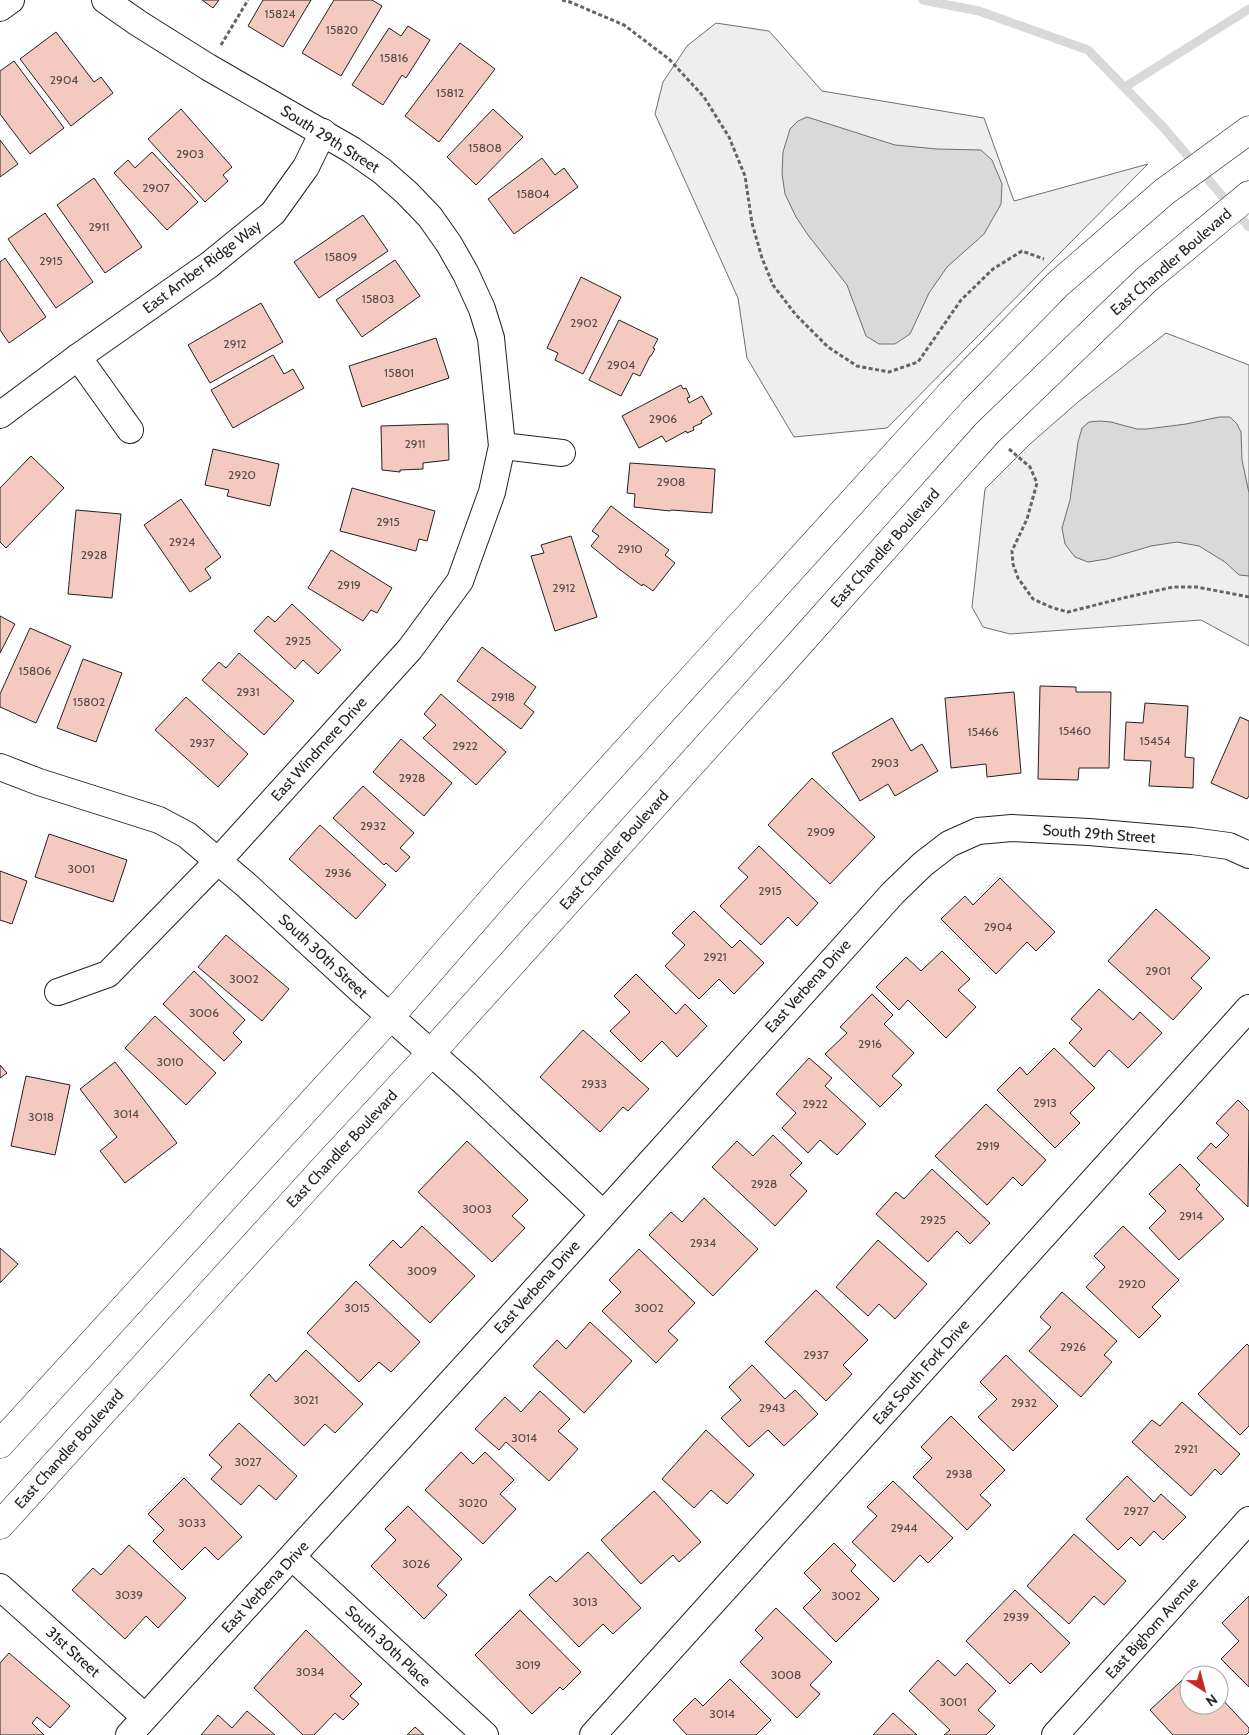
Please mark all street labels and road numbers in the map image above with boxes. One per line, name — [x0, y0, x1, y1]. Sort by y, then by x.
street label: South 29th Street — [277, 101, 383, 177]
street label: East Chandler Boulevard — [1107, 205, 1235, 319]
street label: East Amber Ridge Way — [139, 216, 265, 317]
street label: East Chandler Boulevard — [827, 485, 943, 611]
street label: East Windmere Drive — [267, 693, 371, 805]
street label: East Chandler Boulevard — [556, 787, 672, 913]
street label: South 29th Street — [1042, 821, 1156, 847]
street label: South 30th Street — [275, 910, 371, 1002]
street label: East Verbena Drive — [761, 935, 855, 1036]
street label: East Chandler Boulevard — [283, 1086, 401, 1212]
street label: East Verbena Drive — [490, 1236, 584, 1337]
street label: East South Fork Drive — [869, 1315, 973, 1428]
street label: East Chandler Boulevard — [11, 1386, 127, 1512]
street label: East Verbena Drive — [218, 1537, 313, 1637]
street label: East Bighorn Avenue — [1102, 1573, 1202, 1682]
street label: South 30th Place — [342, 1602, 435, 1690]
street label: 31st Street — [42, 1623, 104, 1681]

